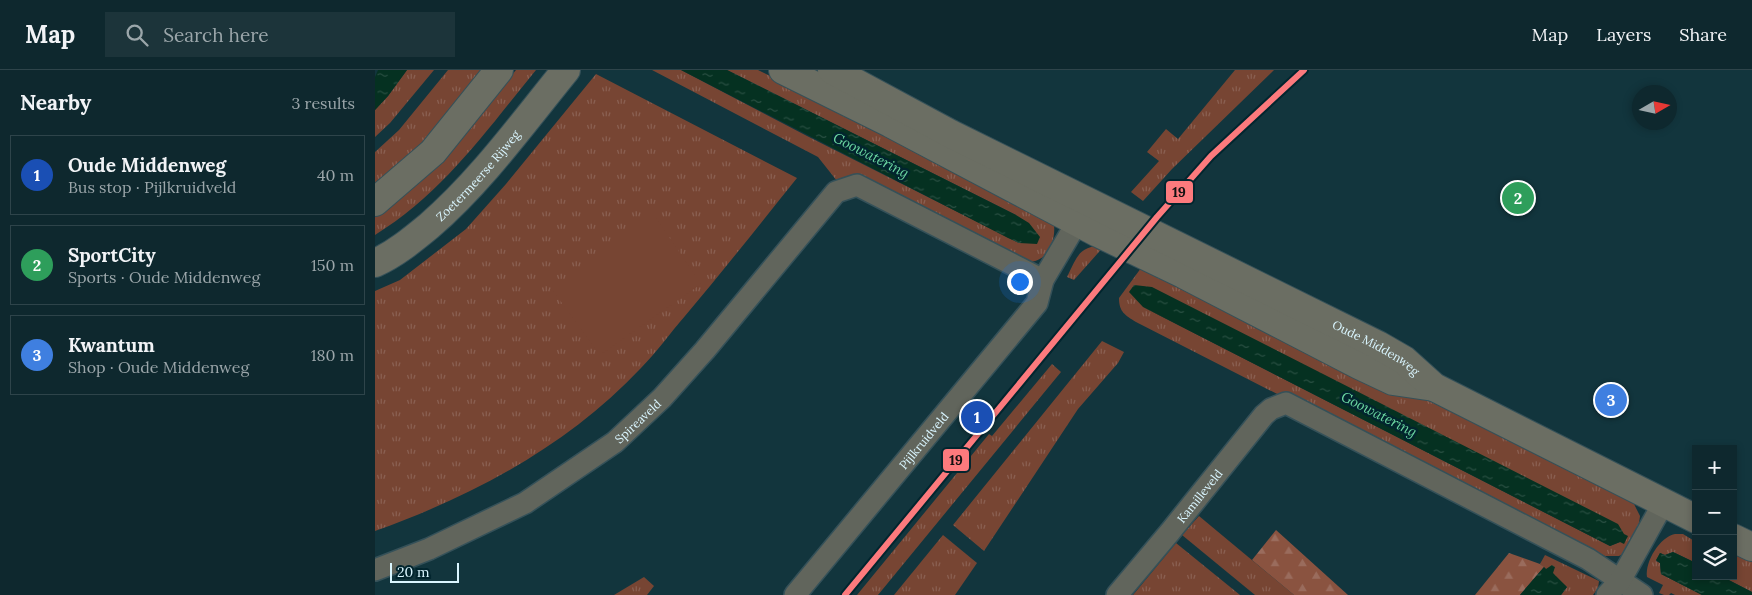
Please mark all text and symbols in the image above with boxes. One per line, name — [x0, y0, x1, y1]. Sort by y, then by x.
search box — [105, 12, 455, 57]
text: Map — [25, 19, 75, 50]
icon: search — [123, 21, 151, 49]
text: Search here — [163, 23, 269, 47]
text: Map — [1532, 23, 1568, 46]
text: Layers — [1596, 23, 1651, 46]
text: Share — [1679, 23, 1727, 46]
north arrow — [1632, 85, 1677, 130]
text: Nearby — [20, 89, 91, 116]
text: 3 results — [291, 93, 355, 113]
street label: Zoetermeerse Rijweg — [432, 126, 523, 224]
water label: Goowatering — [830, 128, 912, 182]
text: Oude Middenweg — [68, 153, 226, 177]
text: 1 — [34, 165, 40, 185]
text: 40 m — [317, 165, 354, 185]
text: Bus stop · Pijlkruidveld — [68, 177, 236, 197]
pin: 2 — [1502, 179, 1534, 217]
line badge: 19 — [1165, 180, 1194, 204]
text: 19 — [1172, 183, 1186, 201]
text: SportCity — [68, 243, 156, 267]
text: 2 — [33, 255, 41, 275]
text: 150 m — [311, 255, 354, 275]
text: Sports · Oude Middenweg — [68, 267, 260, 287]
your location — [1007, 269, 1033, 295]
street label: Oude Middenweg — [1330, 316, 1423, 378]
text: Kwantum — [68, 333, 155, 357]
text: 3 — [33, 345, 41, 365]
text: 180 m — [311, 345, 354, 365]
text: Shop · Oude Middenweg — [68, 357, 249, 377]
pin: 3 — [1595, 381, 1627, 419]
water label: Goowatering — [1338, 387, 1420, 441]
street label: Spireaveld — [611, 396, 664, 446]
pin: 1 — [961, 398, 993, 436]
street label: Pijlkruidveld — [895, 409, 951, 472]
map controls — [1692, 445, 1737, 580]
button: + — [1692, 445, 1737, 490]
line badge: 19 — [942, 448, 970, 472]
text: 19 — [949, 451, 963, 469]
street label: Kamilleveld — [1173, 466, 1225, 525]
button: − — [1692, 490, 1737, 535]
button: layers — [1692, 535, 1737, 580]
scale bar — [390, 560, 459, 583]
text: 20 m — [397, 563, 429, 581]

